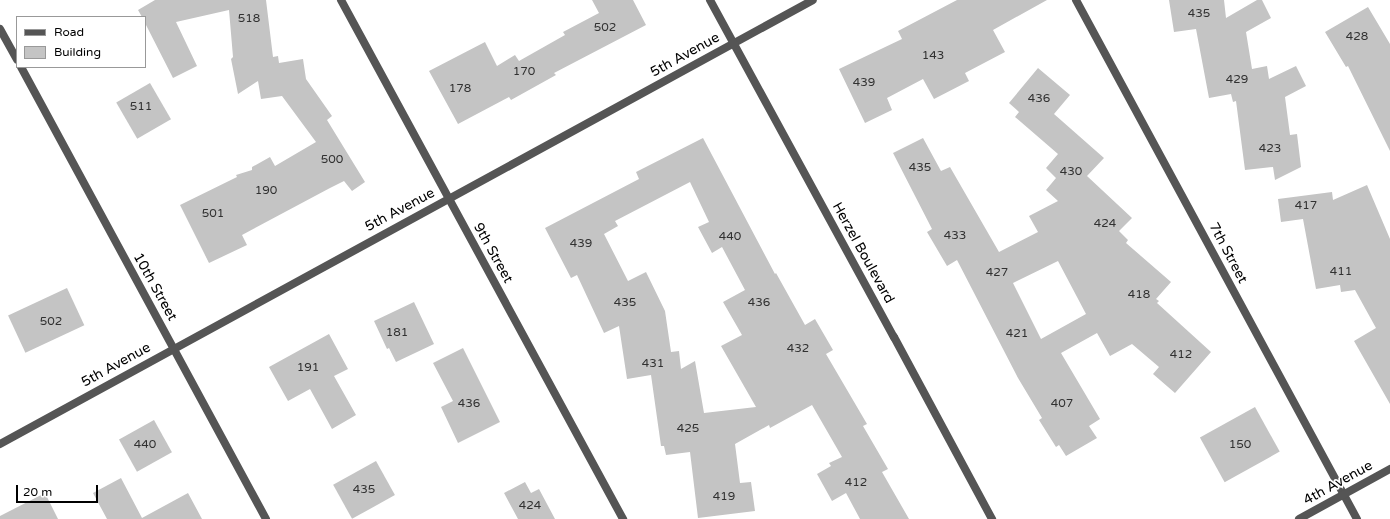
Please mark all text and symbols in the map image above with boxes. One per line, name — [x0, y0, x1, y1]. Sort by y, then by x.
house number: 435 — [1188, 7, 1210, 21]
house number: 518 — [238, 12, 260, 26]
legend — [16, 16, 146, 68]
house number: 502 — [594, 21, 616, 35]
text: Road — [54, 25, 84, 39]
street label: 5th Avenue — [648, 29, 722, 81]
house number: 428 — [1346, 30, 1368, 44]
text: Building — [54, 45, 101, 59]
house number: 143 — [922, 49, 944, 63]
house number: 170 — [513, 65, 535, 79]
house number: 429 — [1226, 73, 1248, 87]
house number: 439 — [853, 76, 875, 90]
house number: 178 — [449, 82, 471, 96]
house number: 436 — [1028, 92, 1050, 106]
house number: 511 — [130, 100, 152, 114]
house number: 423 — [1259, 142, 1281, 156]
house number: 500 — [321, 153, 343, 167]
house number: 435 — [909, 161, 931, 175]
house number: 430 — [1060, 165, 1082, 179]
house number: 190 — [255, 184, 277, 198]
street label: 5th Avenue — [362, 185, 438, 235]
house number: 417 — [1295, 199, 1317, 213]
street label: Herzel Boulevard — [828, 200, 898, 306]
house number: 501 — [202, 207, 224, 221]
house number: 424 — [1094, 217, 1116, 231]
street label: 9th Street — [470, 220, 516, 286]
street label: 7th Street — [1205, 220, 1251, 286]
house number: 433 — [944, 229, 966, 243]
house number: 440 — [719, 230, 741, 244]
house number: 439 — [570, 237, 592, 251]
street label: 10th Street — [129, 250, 181, 324]
house number: 411 — [1330, 265, 1352, 279]
house number: 427 — [986, 266, 1008, 280]
house number: 418 — [1128, 288, 1150, 302]
house number: 435 — [614, 296, 636, 310]
house number: 436 — [748, 296, 770, 310]
house number: 502 — [40, 315, 62, 329]
house number: 181 — [386, 326, 408, 340]
house number: 421 — [1006, 327, 1028, 341]
street label: 5th Avenue — [79, 339, 153, 391]
house number: 432 — [787, 342, 809, 356]
house number: 412 — [1170, 348, 1192, 362]
house number: 431 — [642, 357, 664, 371]
house number: 191 — [297, 361, 319, 375]
house number: 436 — [458, 397, 480, 411]
house number: 407 — [1051, 397, 1073, 411]
house number: 425 — [677, 422, 699, 436]
house number: 440 — [134, 438, 156, 452]
house number: 150 — [1229, 438, 1251, 452]
street label: 4th Avenue — [1301, 457, 1375, 509]
house number: 412 — [845, 476, 867, 490]
scale bar — [18, 477, 100, 503]
house number: 435 — [353, 483, 375, 497]
text: 20 m — [23, 485, 52, 499]
house number: 419 — [713, 490, 735, 504]
house number: 424 — [519, 499, 541, 513]

